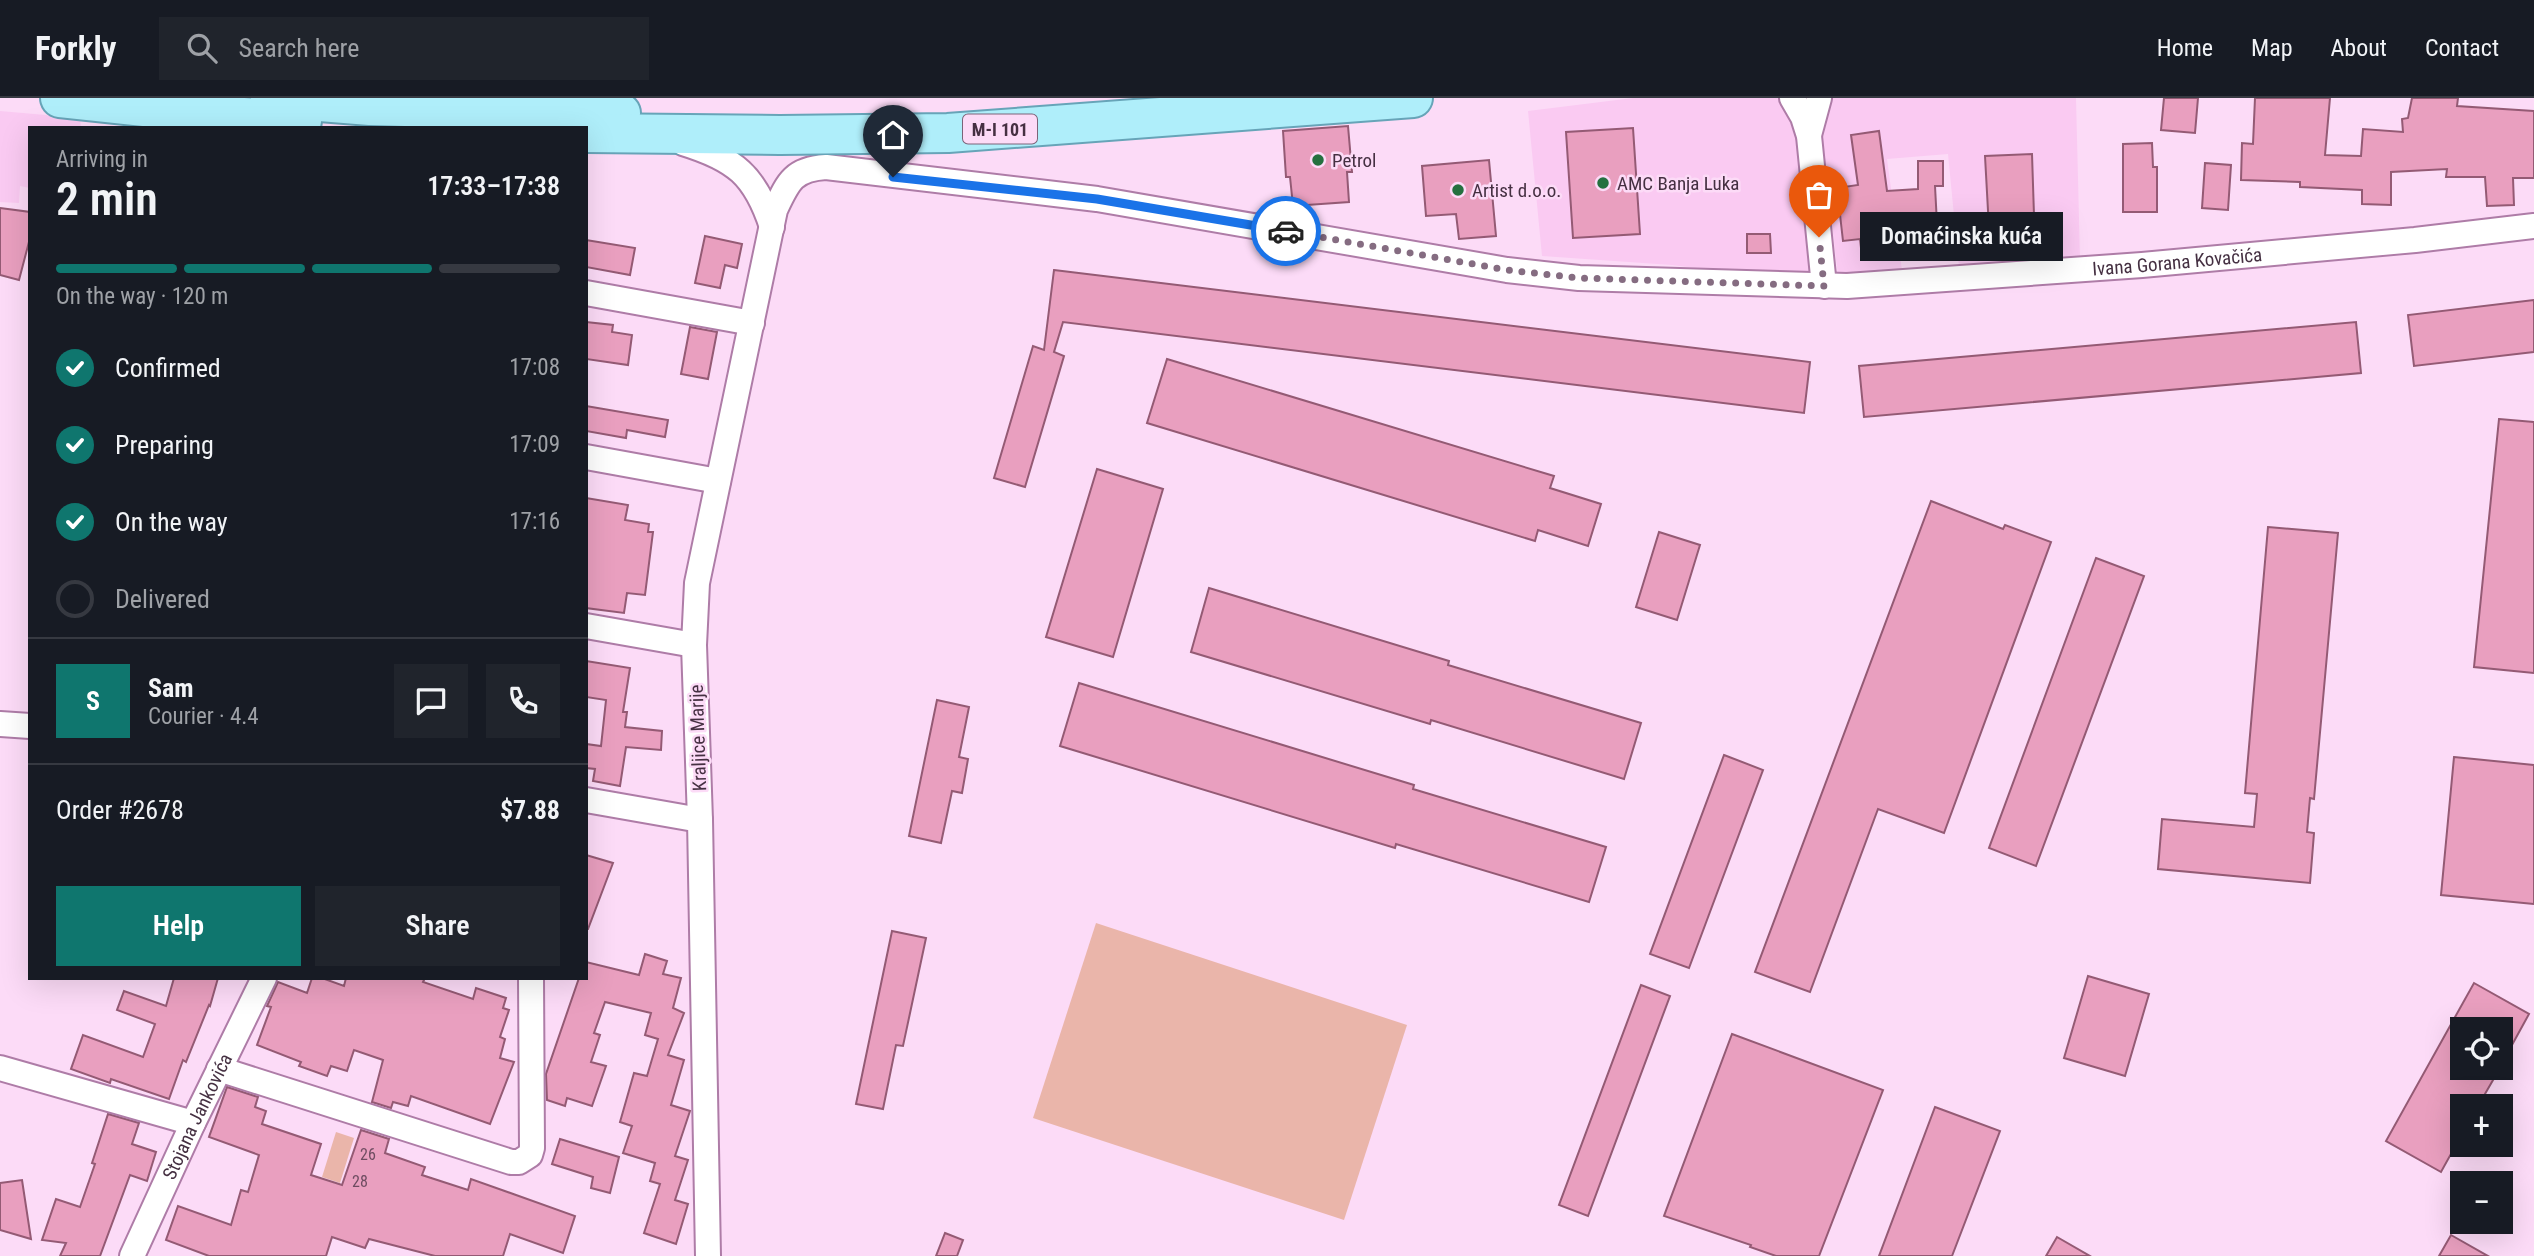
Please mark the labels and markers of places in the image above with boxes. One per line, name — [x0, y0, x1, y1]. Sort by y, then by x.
pin — [863, 105, 923, 177]
place label: Petrol — [1332, 149, 1376, 172]
marker: Petrol — [1310, 152, 1326, 168]
pin — [1789, 165, 1849, 237]
place label: AMC Banja Luka — [1617, 172, 1739, 195]
marker: AMC Banja Luka — [1595, 175, 1611, 191]
place label: Artist d.o.o. — [1472, 179, 1561, 202]
marker: Artist d.o.o. — [1450, 182, 1466, 198]
callout: Domaćinska kuća — [1861, 212, 2064, 262]

